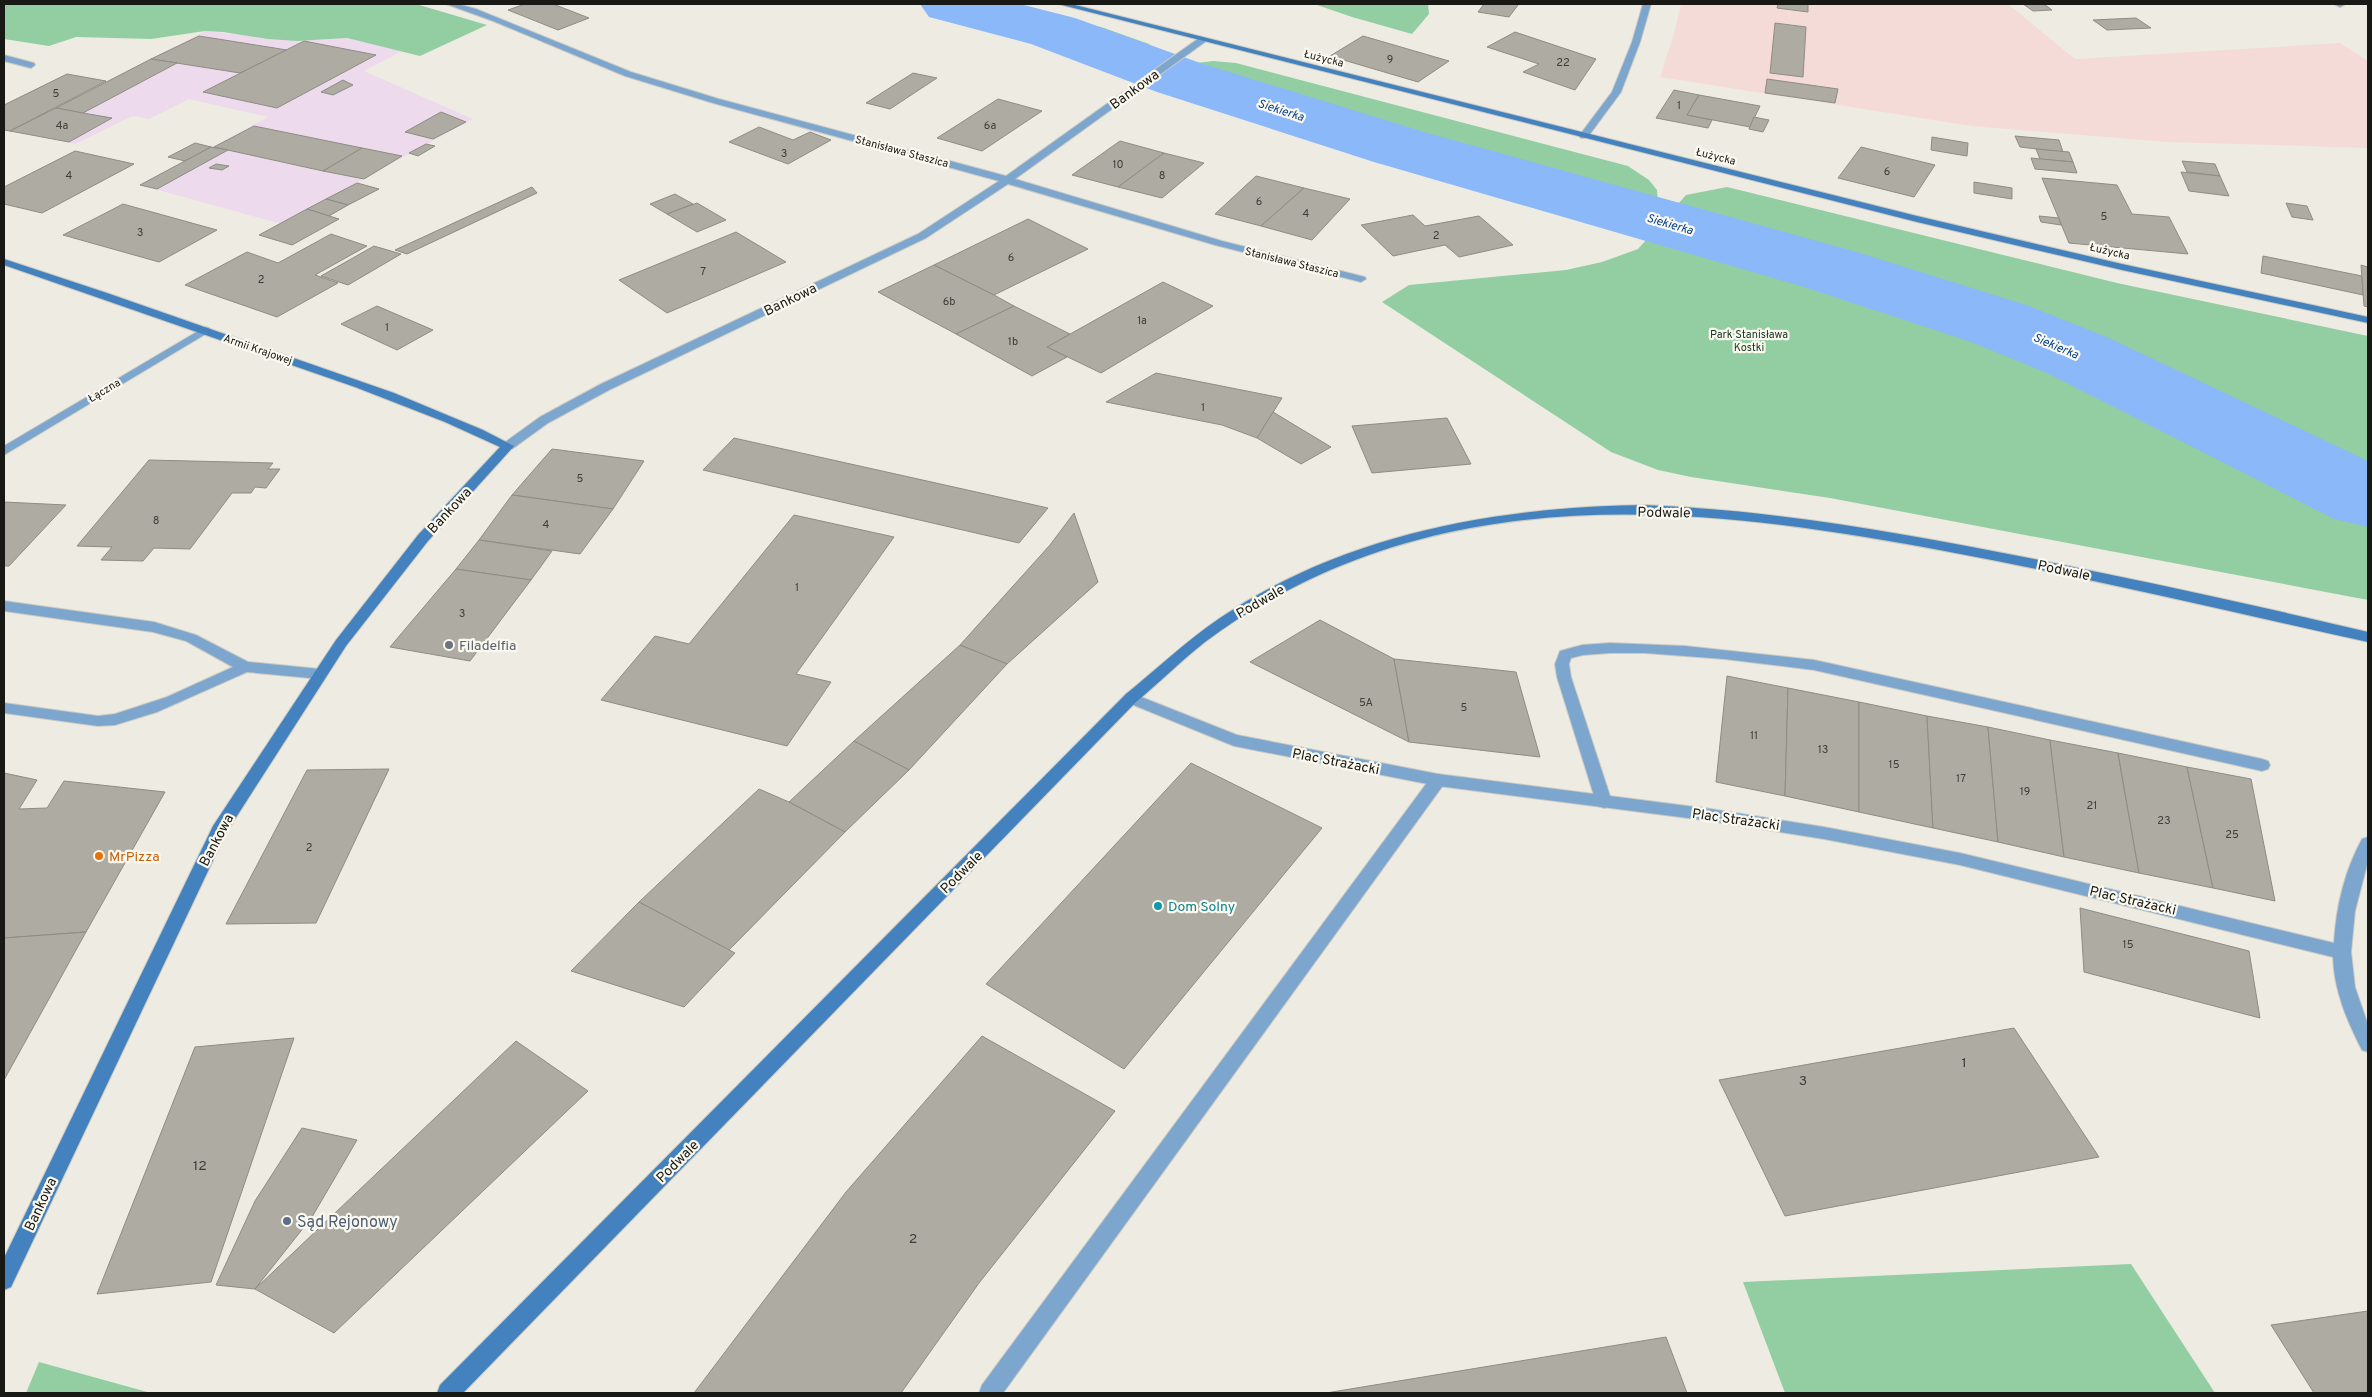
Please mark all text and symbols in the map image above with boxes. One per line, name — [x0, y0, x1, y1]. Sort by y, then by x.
street label: Łużycka — [1302, 47, 1345, 71]
house number: 9 — [1387, 53, 1393, 67]
house number: 22 — [1556, 56, 1570, 70]
street label: Bankowa — [1107, 67, 1163, 114]
house number: 5 — [53, 87, 60, 101]
water label: Siekierka — [1256, 96, 1307, 126]
house number: 1 — [1677, 99, 1681, 113]
house number: 4a — [56, 119, 69, 133]
house number: 6a — [984, 119, 996, 133]
street label: Stanisława Staszica — [853, 133, 950, 171]
street label: Łużycka — [1694, 145, 1737, 169]
house number: 3 — [781, 147, 787, 161]
house number: 10 — [1112, 158, 1124, 172]
house number: 6 — [1884, 165, 1890, 179]
house number: 4 — [66, 169, 73, 183]
house number: 8 — [1159, 169, 1165, 183]
house number: 6 — [1256, 195, 1262, 209]
house number: 4 — [1303, 207, 1310, 221]
house number: 5 — [2101, 210, 2108, 224]
water label: Siekierka — [1645, 211, 1696, 239]
house number: 3 — [137, 226, 143, 240]
house number: 2 — [1433, 229, 1439, 243]
street label: Łużycka — [2088, 241, 2131, 263]
street label: Stanisława Staszica — [1243, 245, 1340, 281]
house number: 6 — [1008, 251, 1014, 265]
house number: 7 — [700, 265, 706, 279]
house number: 2 — [258, 273, 264, 287]
street label: Bankowa — [761, 280, 820, 320]
house number: 6b — [943, 295, 955, 309]
house number: 1a — [1137, 314, 1147, 328]
house number: 1 — [385, 321, 389, 335]
park label: Park Stanisława Kostki — [1710, 328, 1788, 355]
water label: Siekierka — [2031, 330, 2081, 364]
street label: Armii Krajowej — [221, 332, 294, 368]
house number: 1b — [1008, 335, 1018, 349]
street label: Łączna — [86, 376, 123, 406]
house number: 1 — [1201, 401, 1205, 415]
house number: 5 — [577, 472, 584, 486]
street label: Bankowa — [425, 485, 476, 538]
street label: Podwale — [1637, 505, 1691, 522]
house number: 8 — [153, 514, 159, 528]
house number: 4 — [543, 518, 550, 532]
street label: Podwale — [2036, 558, 2091, 585]
house number: 1 — [795, 581, 799, 595]
street label: Podwale — [1233, 582, 1288, 623]
house number: 3 — [459, 607, 465, 621]
place label: Filadelfia — [459, 638, 516, 655]
marker: Filadelfia — [443, 639, 455, 651]
house number: 5A — [1359, 696, 1373, 710]
house number: 5 — [1461, 701, 1468, 715]
house number: 11 — [1750, 729, 1758, 743]
house number: 13 — [1818, 743, 1828, 757]
street label: Plac Strażacki — [1291, 746, 1381, 779]
house number: 15 — [1889, 758, 1900, 772]
house number: 17 — [1956, 772, 1966, 786]
house number: 19 — [2020, 785, 2030, 799]
house number: 21 — [2087, 799, 2097, 813]
street label: Plac Strażacki — [1691, 806, 1781, 835]
street label: Bankowa — [197, 812, 238, 870]
house number: 23 — [2157, 814, 2171, 828]
house number: 25 — [2225, 828, 2239, 842]
house number: 2 — [306, 841, 312, 855]
street label: Podwale — [937, 848, 987, 898]
place label: MrPizza — [109, 849, 160, 866]
marker: MrPizza — [93, 850, 105, 862]
street label: Plac Strażacki — [2088, 883, 2178, 920]
place label: Dom Solny — [1168, 899, 1235, 916]
marker: Dom Solny — [1152, 900, 1164, 912]
house number: 15 — [2123, 938, 2134, 952]
house number: 1 — [1961, 1055, 1967, 1072]
house number: 3 — [1799, 1073, 1807, 1090]
street label: Podwale — [653, 1137, 703, 1187]
house number: 12 — [193, 1158, 207, 1175]
street label: Bankowa — [22, 1175, 61, 1234]
place label: Sąd Rejonowy — [297, 1213, 398, 1233]
marker: Sąd Rejonowy — [281, 1215, 293, 1227]
house number: 2 — [909, 1231, 917, 1248]

